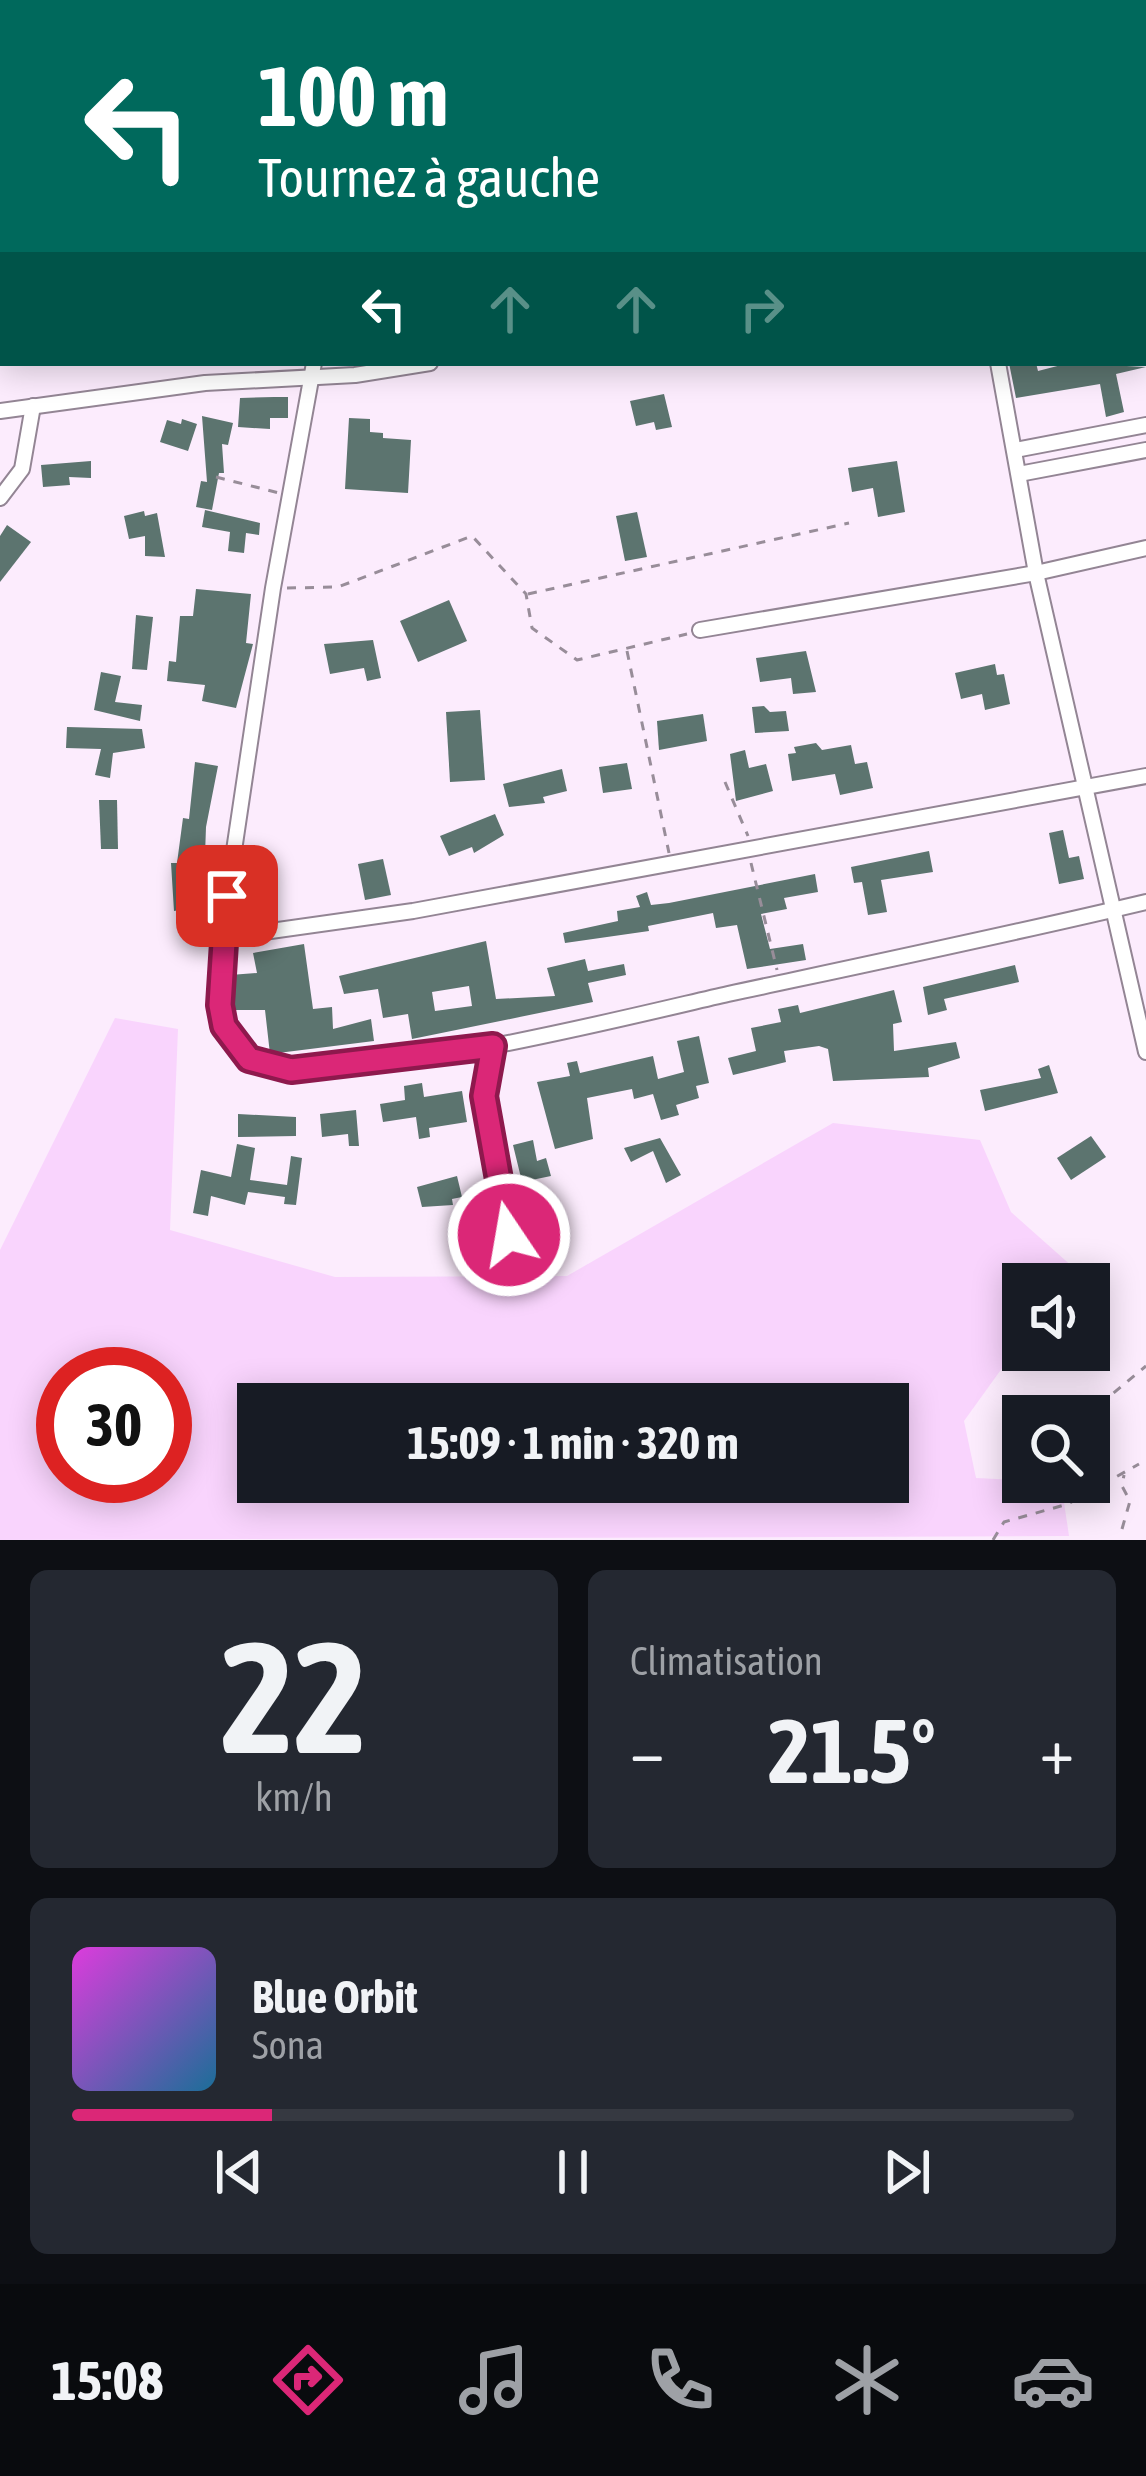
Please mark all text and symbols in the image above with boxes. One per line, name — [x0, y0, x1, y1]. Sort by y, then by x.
icon: left — [60, 48, 216, 204]
text: 100 m — [258, 48, 448, 144]
text: Tournez à gauche — [258, 147, 600, 208]
icon: left — [351, 276, 417, 342]
icon: ahead — [477, 276, 543, 342]
icon: ahead — [603, 276, 669, 342]
icon: right — [729, 276, 795, 342]
pin — [176, 845, 278, 947]
icon: arrive — [194, 863, 260, 929]
position arrow — [446, 1172, 572, 1298]
map controls — [1002, 1263, 1110, 1503]
button: sound — [1002, 1263, 1110, 1371]
speed limit sign: 30 — [36, 1347, 192, 1503]
button: search — [1002, 1395, 1110, 1503]
text: 15:09 · 1 min · 320 m — [407, 1417, 739, 1469]
text: 22 — [221, 1607, 367, 1786]
text: Climatisation — [630, 1639, 823, 1683]
text: 21.5° — [768, 1699, 936, 1802]
text: − — [630, 1712, 664, 1788]
text: + — [1040, 1712, 1074, 1788]
text: km/h — [255, 1775, 333, 1819]
text: Blue Orbit — [252, 1971, 418, 2023]
text: Sona — [252, 2023, 324, 2067]
icon: previous — [206, 2139, 272, 2205]
icon: pause — [540, 2139, 606, 2205]
icon: next — [874, 2139, 940, 2205]
icon: directions — [266, 2338, 350, 2422]
icon: music — [452, 2338, 536, 2422]
icon: phone — [638, 2338, 722, 2422]
icon: climate — [825, 2338, 909, 2422]
icon: car — [1011, 2338, 1095, 2422]
text: 15:08 — [51, 2350, 163, 2411]

